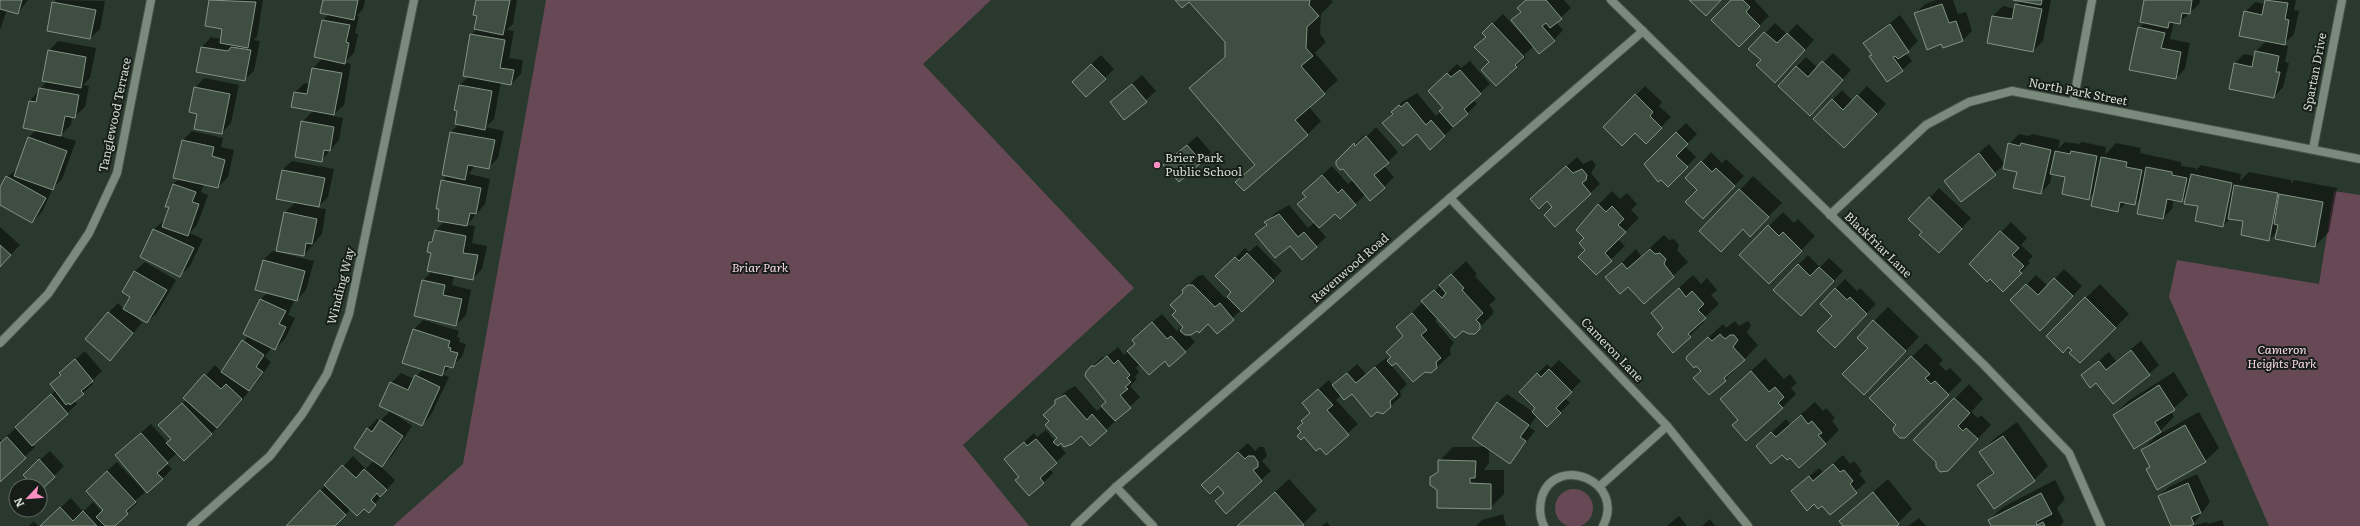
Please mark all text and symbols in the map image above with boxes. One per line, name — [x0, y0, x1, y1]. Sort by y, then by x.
street label: Spartan Drive — [2298, 31, 2330, 113]
street label: Tanglewood Terrace — [93, 56, 135, 174]
street label: North Park Street — [2027, 73, 2129, 109]
place label: Brier Park Public School — [1165, 148, 1242, 180]
marker: Brier Park Public School — [1152, 160, 1162, 170]
street label: Blackfriar Lane — [1841, 207, 1917, 281]
street label: Ravenwood Road — [1306, 228, 1393, 306]
street label: Winding Way — [322, 245, 358, 326]
park label: Briar Park — [732, 258, 789, 276]
street label: Cameron Lane — [1577, 313, 1648, 385]
park label: Cameron Heights Park — [2247, 340, 2317, 372]
north arrow — [8, 478, 48, 518]
text: N — [9, 495, 27, 510]

